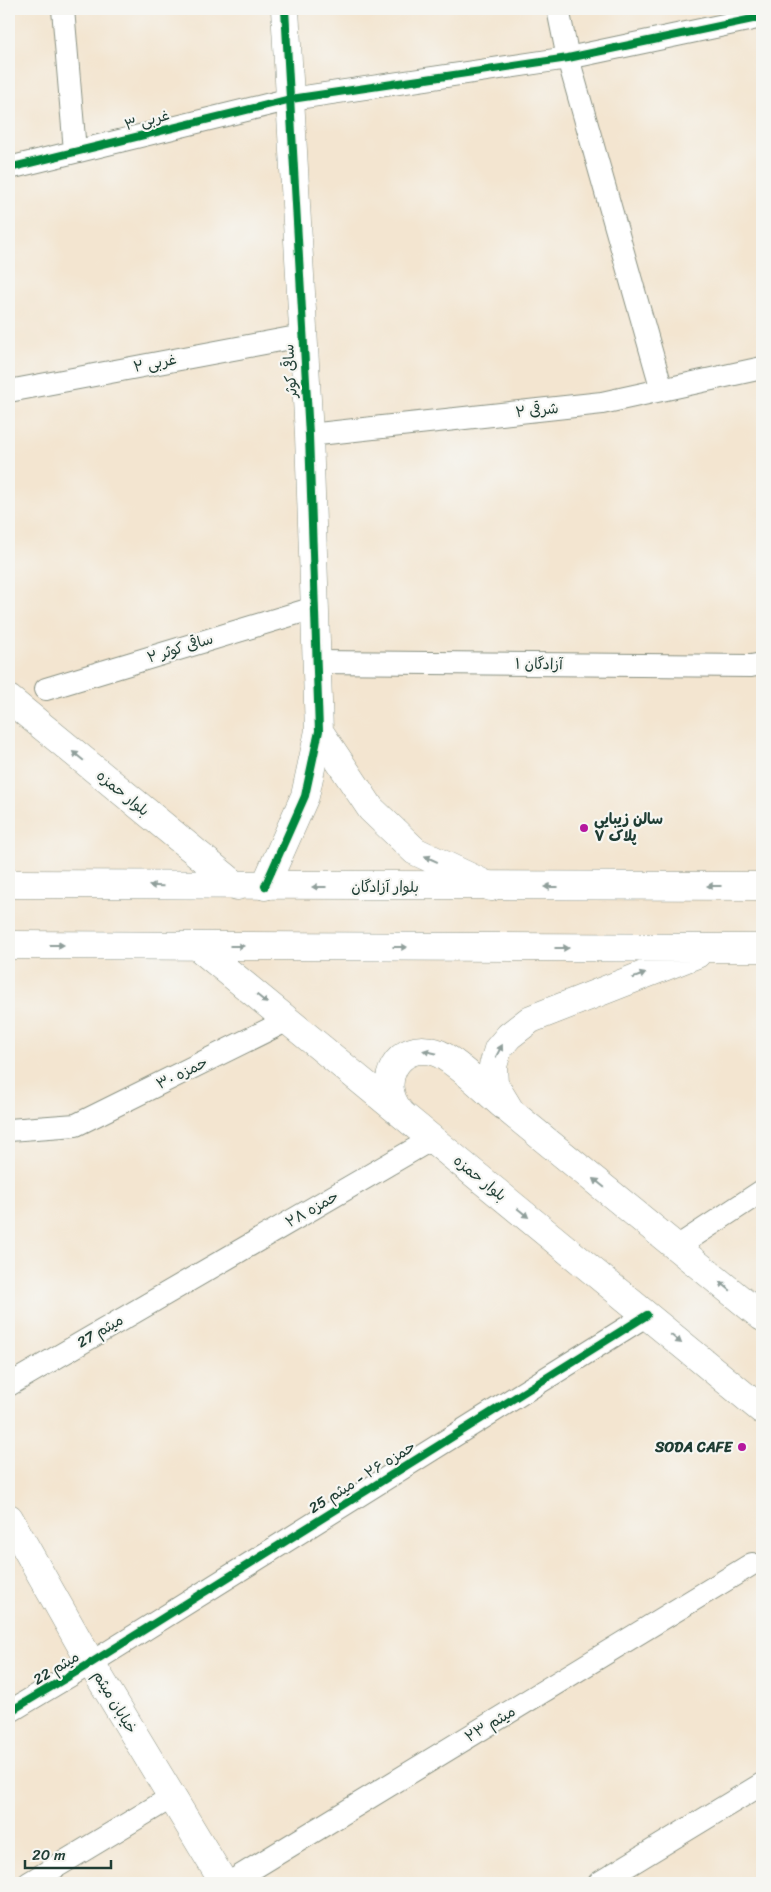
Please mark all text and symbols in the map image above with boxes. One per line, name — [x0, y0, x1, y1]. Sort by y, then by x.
street label: ۳ غربی — [122, 102, 172, 138]
street label: ساقی کوثر — [275, 343, 305, 401]
street label: ۲ غربی — [131, 346, 179, 380]
street label: ۲ شرقی — [514, 395, 560, 425]
street label: ساقی کوثر ۲ — [144, 626, 216, 670]
street label: آزادگان ۱ — [515, 651, 564, 677]
one-way arrow — [71, 750, 84, 761]
street label: بلوار حمزه — [90, 763, 156, 823]
place label: سالن زیبایی پلاک ۷ — [594, 806, 663, 849]
marker: سالن زیبایی پلاک ۷ — [578, 822, 590, 834]
one-way arrow — [424, 854, 438, 862]
street label: بلوار آزادگان — [351, 874, 419, 900]
one-way arrow — [148, 882, 164, 890]
one-way arrow — [705, 882, 721, 890]
one-way arrow — [310, 883, 326, 891]
one-way arrow — [543, 883, 559, 891]
one-way arrow — [50, 941, 66, 949]
one-way arrow — [230, 942, 246, 950]
one-way arrow — [392, 943, 408, 951]
one-way arrow — [555, 944, 571, 952]
one-way arrow — [632, 972, 646, 980]
one-way arrow — [255, 994, 268, 1005]
one-way arrow — [495, 1044, 503, 1059]
one-way arrow — [423, 1048, 438, 1056]
street label: حمزه ۳۰ — [152, 1049, 212, 1097]
street label: بلوار حمزه — [447, 1148, 513, 1208]
one-way arrow — [593, 1178, 606, 1189]
street label: حمزه ۲۸ — [280, 1183, 344, 1235]
one-way arrow — [516, 1208, 529, 1219]
one-way arrow — [718, 1281, 731, 1292]
street label: میثم 27 — [72, 1307, 128, 1355]
one-way arrow — [669, 1333, 682, 1344]
street label: حمزه ۲۶ - میثم 25 — [303, 1434, 421, 1520]
place label: SODA CAFE — [654, 1434, 734, 1460]
marker: SODA CAFE — [736, 1441, 748, 1453]
street label: میثم 22 — [28, 1644, 84, 1692]
street label: خیابان میثم — [86, 1665, 144, 1739]
street label: میثم ۲۳ — [459, 1699, 521, 1749]
scale bar — [25, 1837, 111, 1869]
text: 20 m — [32, 1842, 66, 1868]

